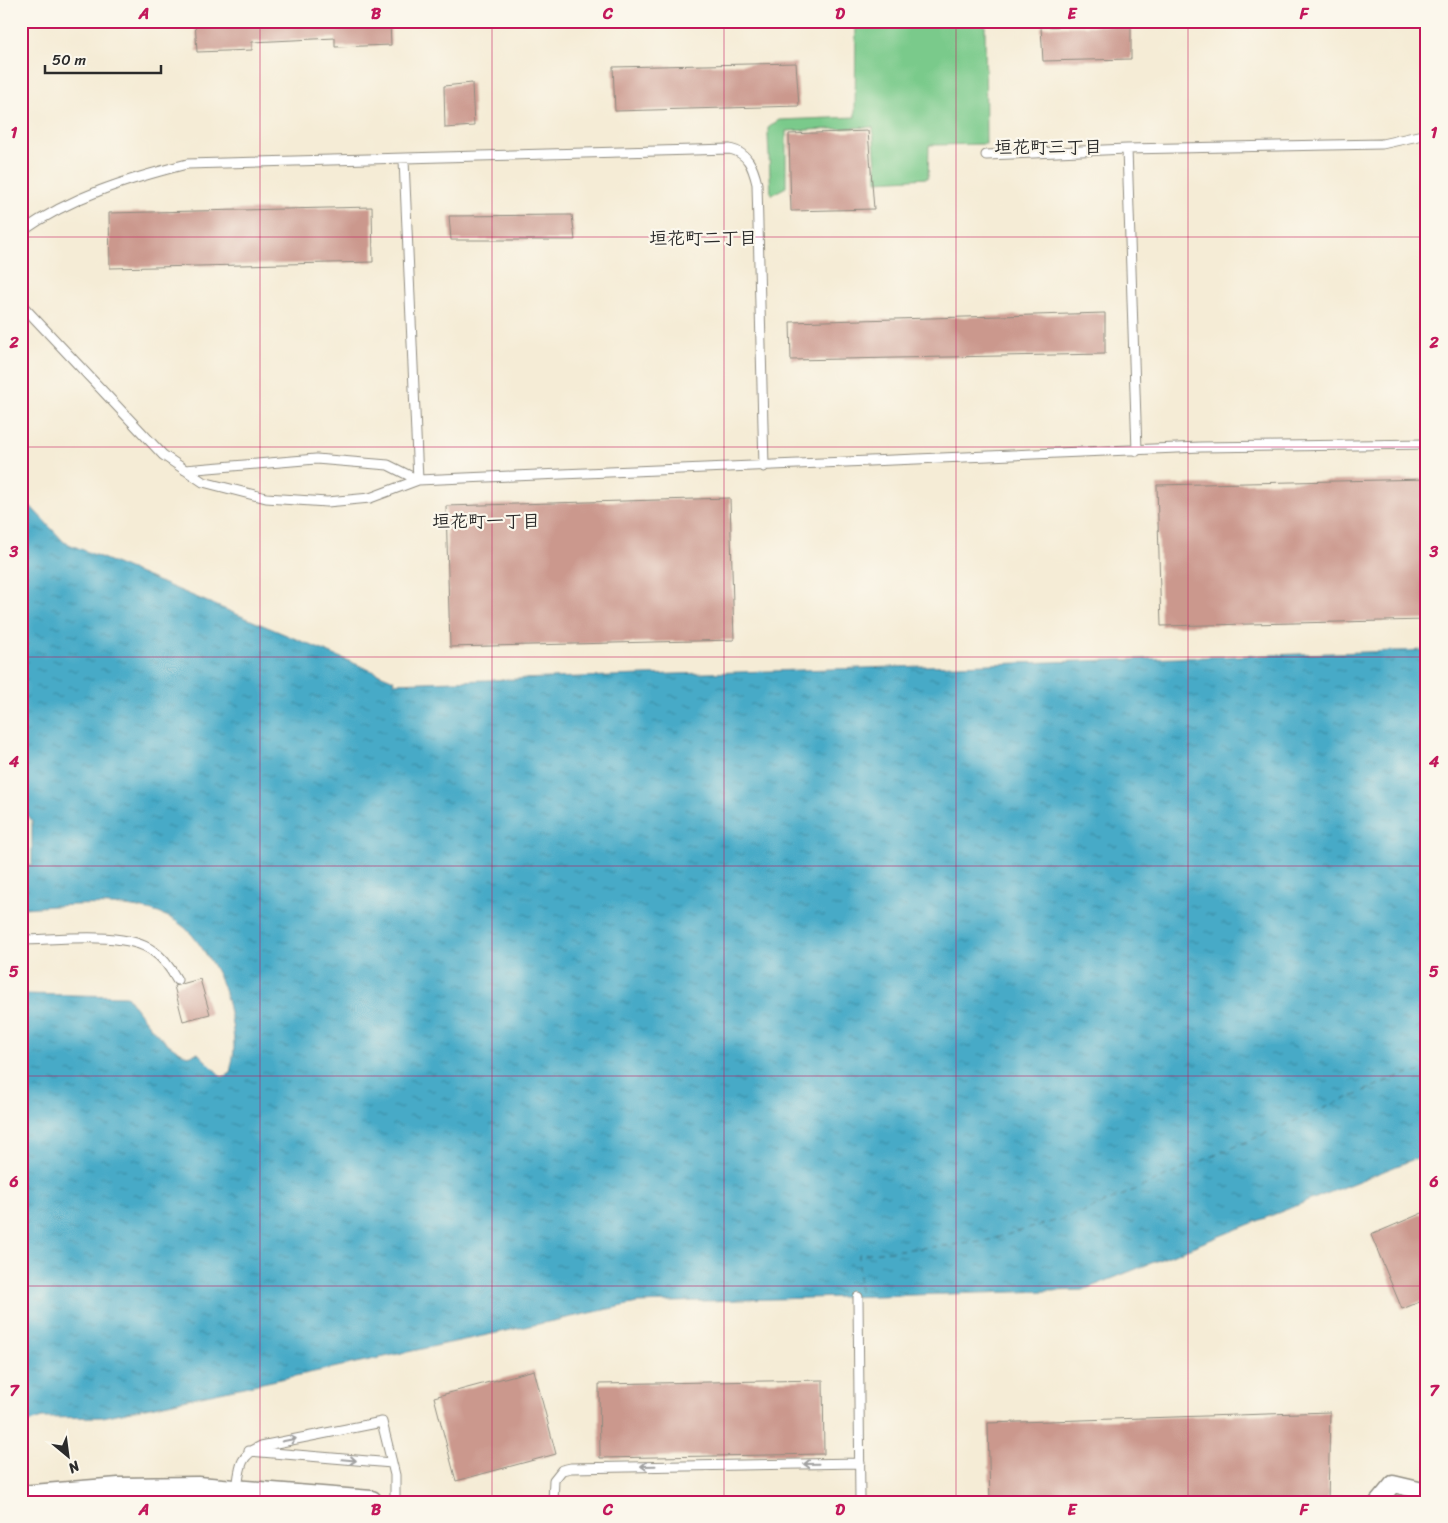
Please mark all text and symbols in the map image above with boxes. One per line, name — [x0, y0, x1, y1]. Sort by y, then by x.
text: A — [138, 0, 149, 28]
text: B — [371, 0, 382, 28]
text: C — [602, 0, 614, 28]
text: D — [835, 0, 845, 28]
text: E — [1068, 0, 1078, 28]
text: F — [1299, 0, 1310, 28]
scale bar — [45, 42, 161, 74]
text: 50 m — [52, 47, 87, 73]
text: 1 — [11, 118, 18, 147]
text: 1 — [1431, 118, 1438, 147]
district label: 垣花町三丁目 — [994, 131, 1102, 163]
district label: 垣花町二丁目 — [649, 222, 757, 254]
text: 2 — [8, 328, 19, 357]
text: 2 — [1428, 328, 1439, 357]
district label: 垣花町一丁目 — [432, 505, 540, 537]
text: 3 — [9, 537, 19, 566]
text: 3 — [1429, 537, 1439, 566]
text: 4 — [8, 747, 19, 776]
text: 4 — [1428, 747, 1439, 776]
text: 5 — [9, 957, 19, 986]
text: 5 — [1429, 957, 1439, 986]
text: 6 — [8, 1167, 19, 1196]
text: 6 — [1428, 1167, 1439, 1196]
text: 7 — [9, 1376, 20, 1405]
text: 7 — [1429, 1376, 1440, 1405]
north arrow — [42, 1430, 92, 1480]
one-way arrow — [281, 1435, 297, 1444]
text: N — [63, 1453, 85, 1480]
one-way arrow — [341, 1455, 357, 1464]
one-way arrow — [803, 1459, 820, 1469]
one-way arrow — [641, 1461, 657, 1471]
text: A — [138, 1495, 149, 1523]
text: B — [371, 1495, 382, 1523]
text: C — [602, 1495, 614, 1523]
text: D — [835, 1495, 845, 1523]
text: E — [1068, 1495, 1078, 1523]
text: F — [1299, 1495, 1310, 1523]

